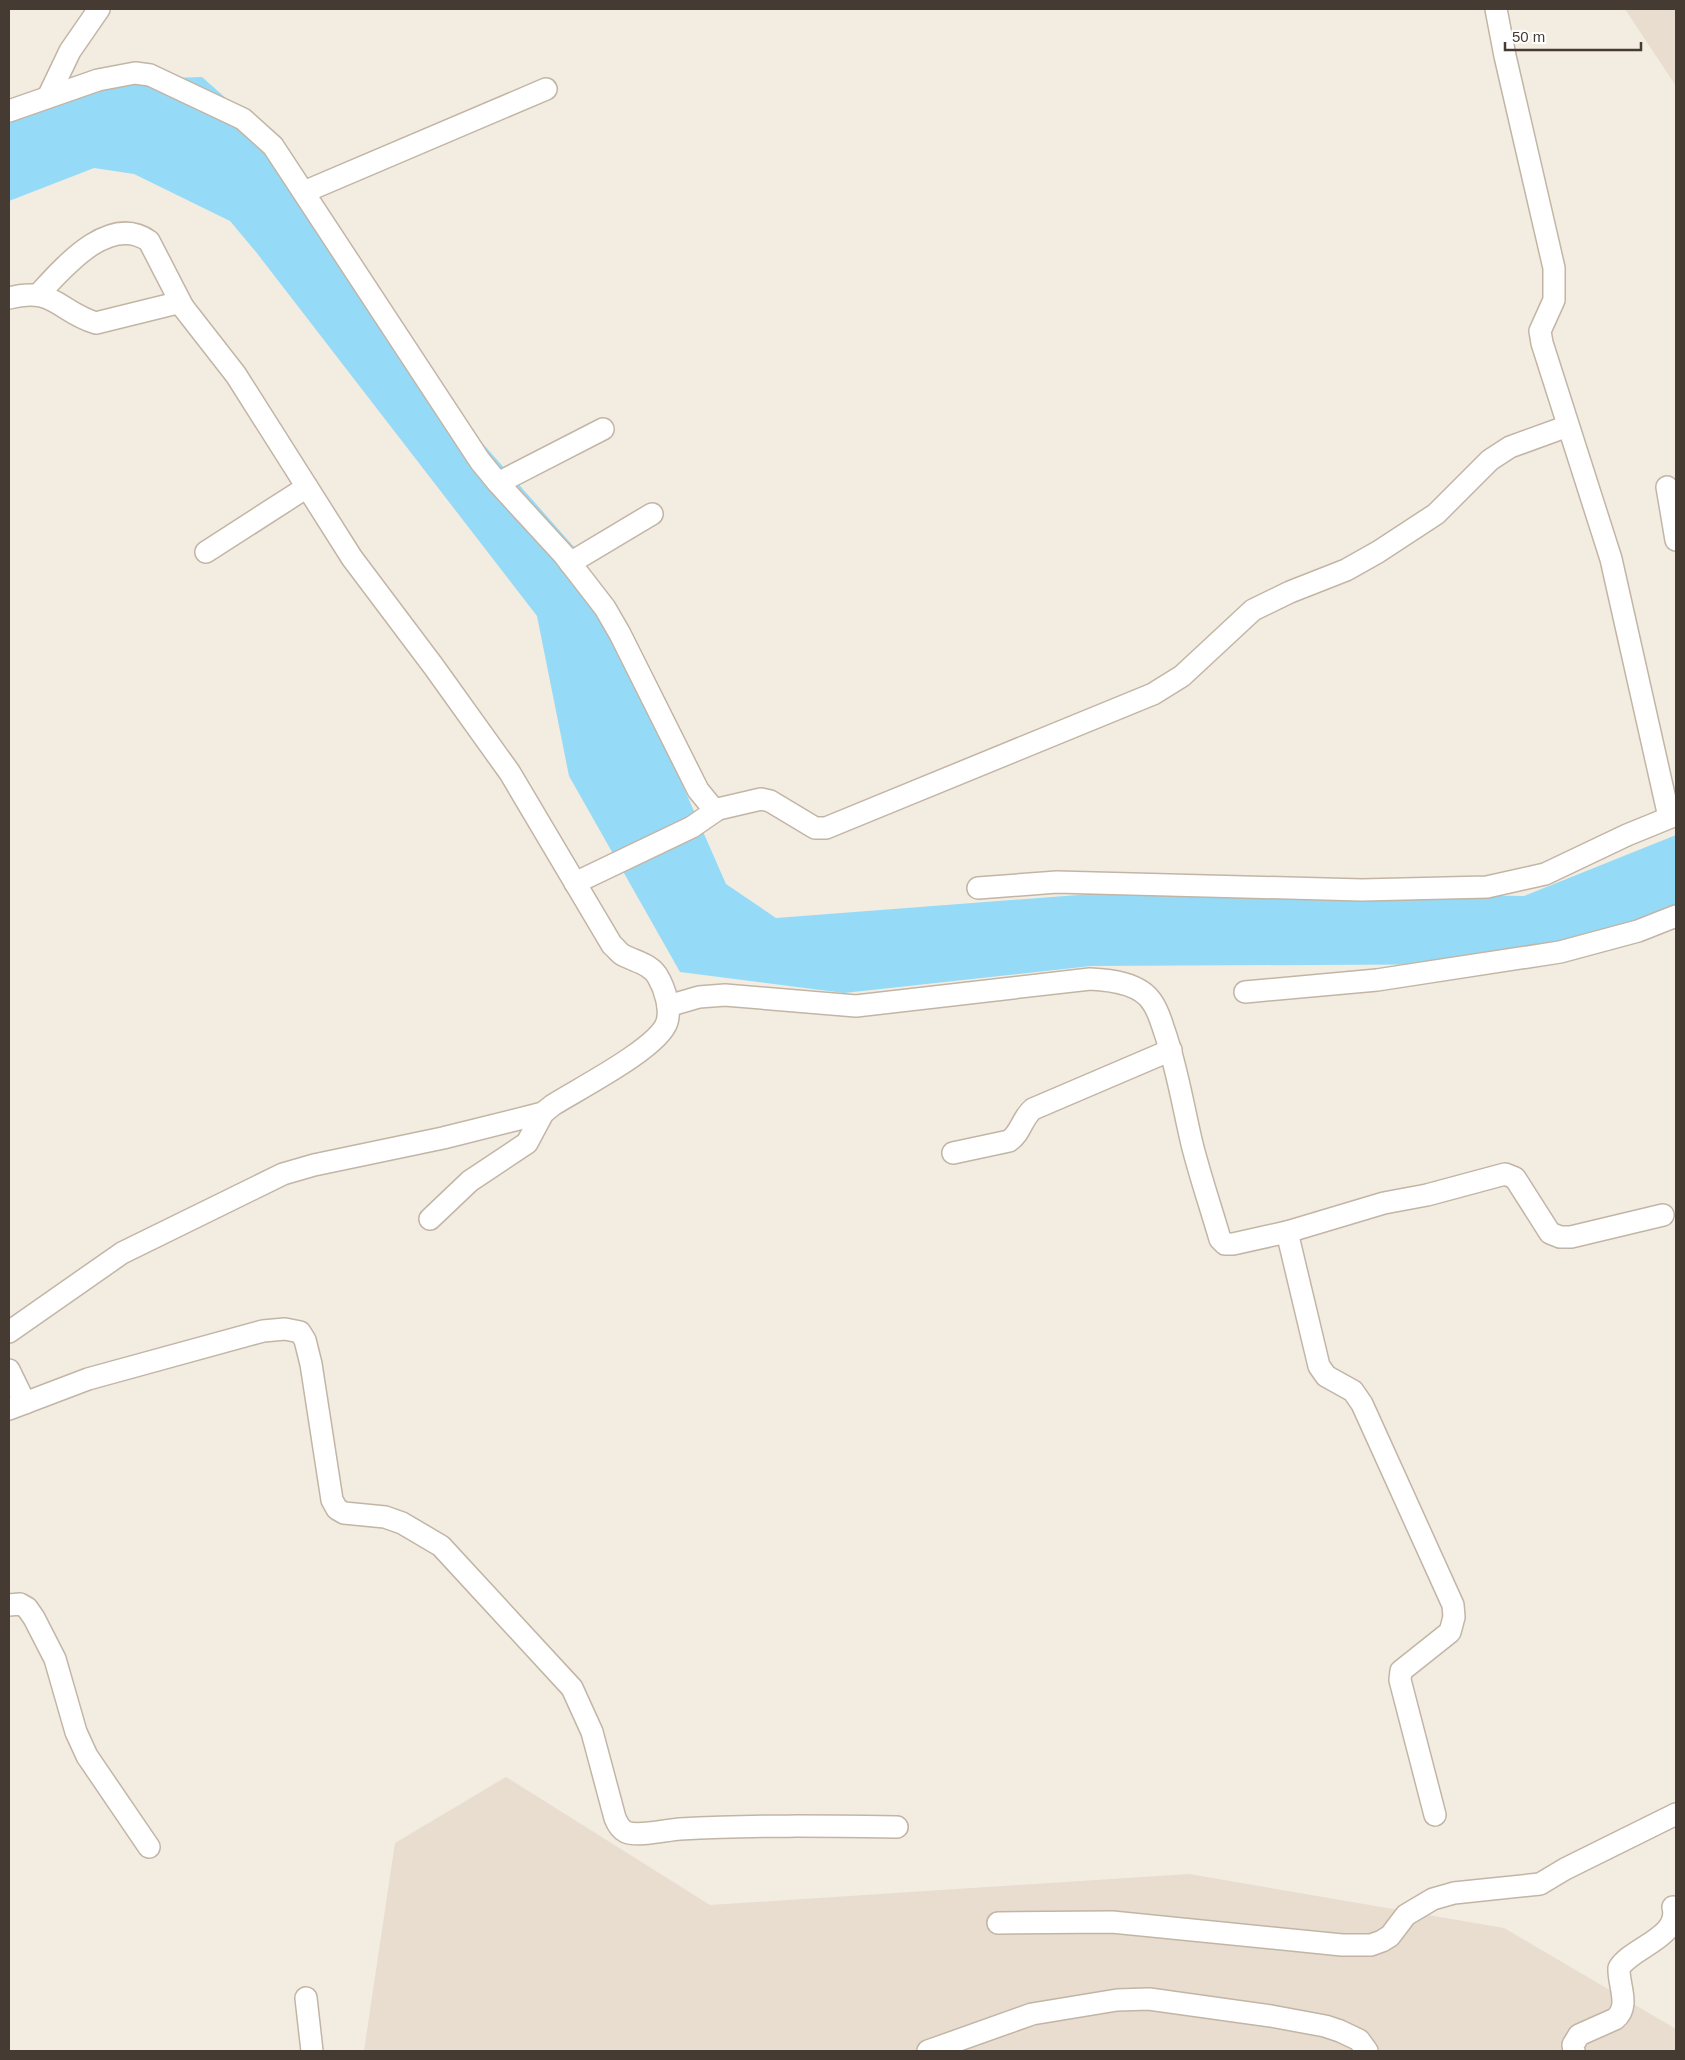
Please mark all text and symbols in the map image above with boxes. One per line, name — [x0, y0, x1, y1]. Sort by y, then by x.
scale bar — [1505, 20, 1641, 52]
text: 50 m — [1512, 28, 1545, 45]

